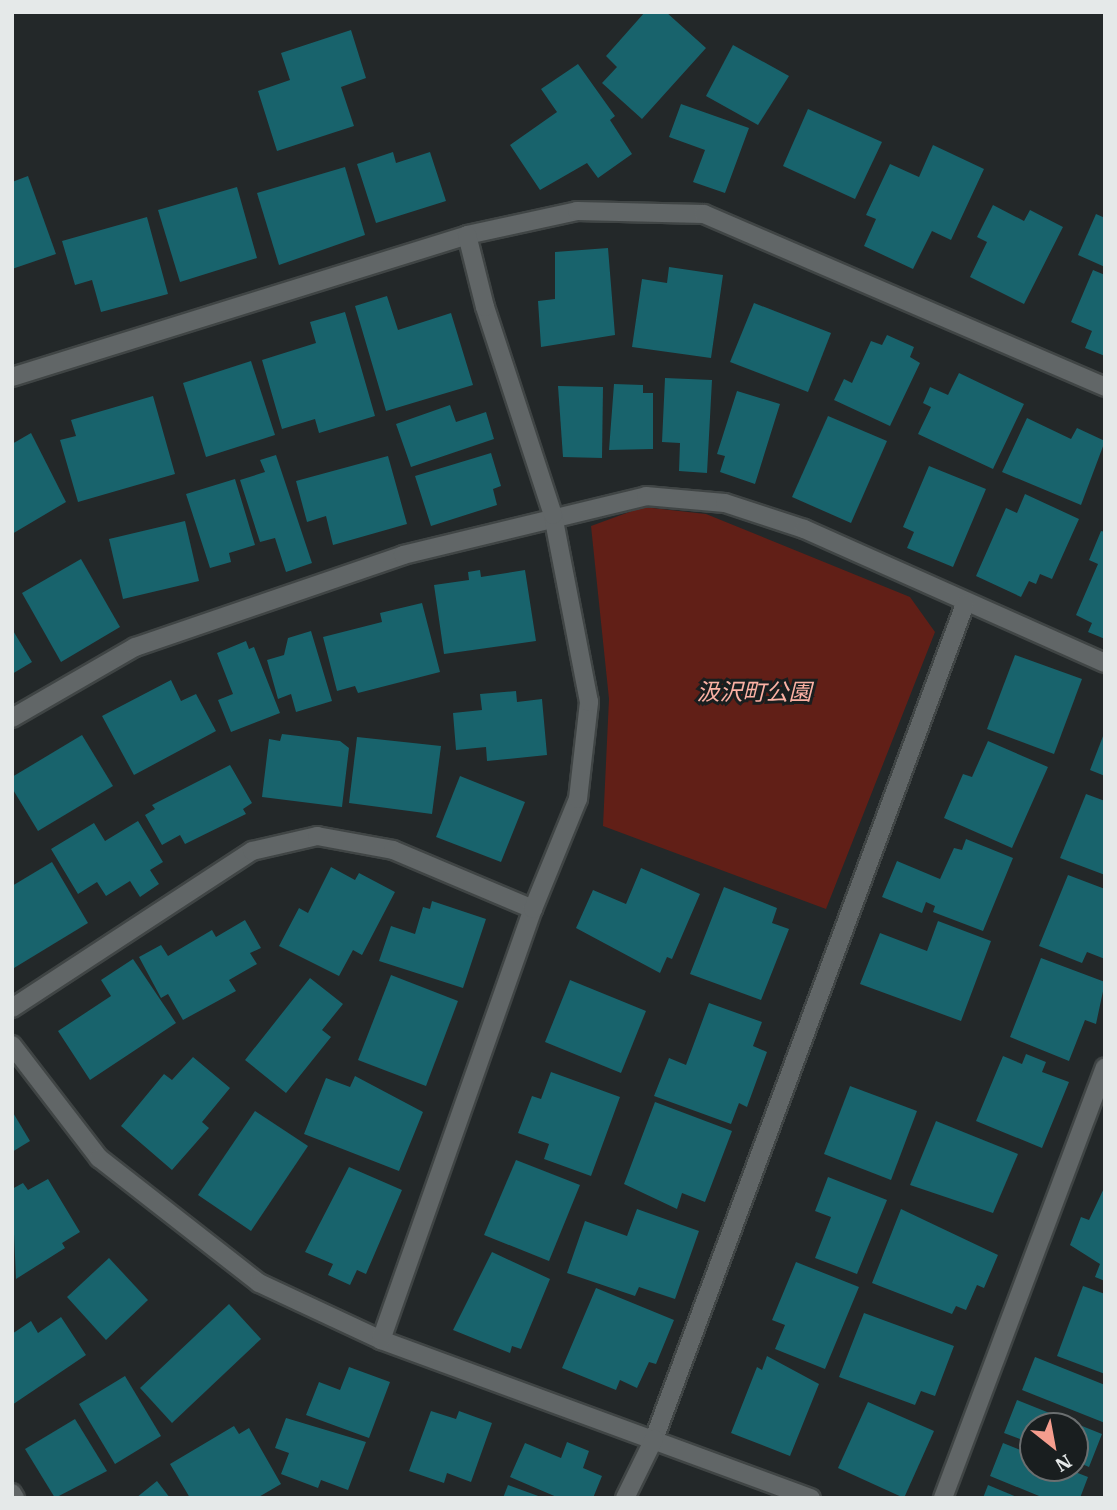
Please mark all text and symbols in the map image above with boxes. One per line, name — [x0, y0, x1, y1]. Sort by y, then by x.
park label: 汲沢町公園 — [697, 677, 811, 705]
north arrow — [1019, 1412, 1089, 1482]
text: N — [1051, 1449, 1076, 1477]

